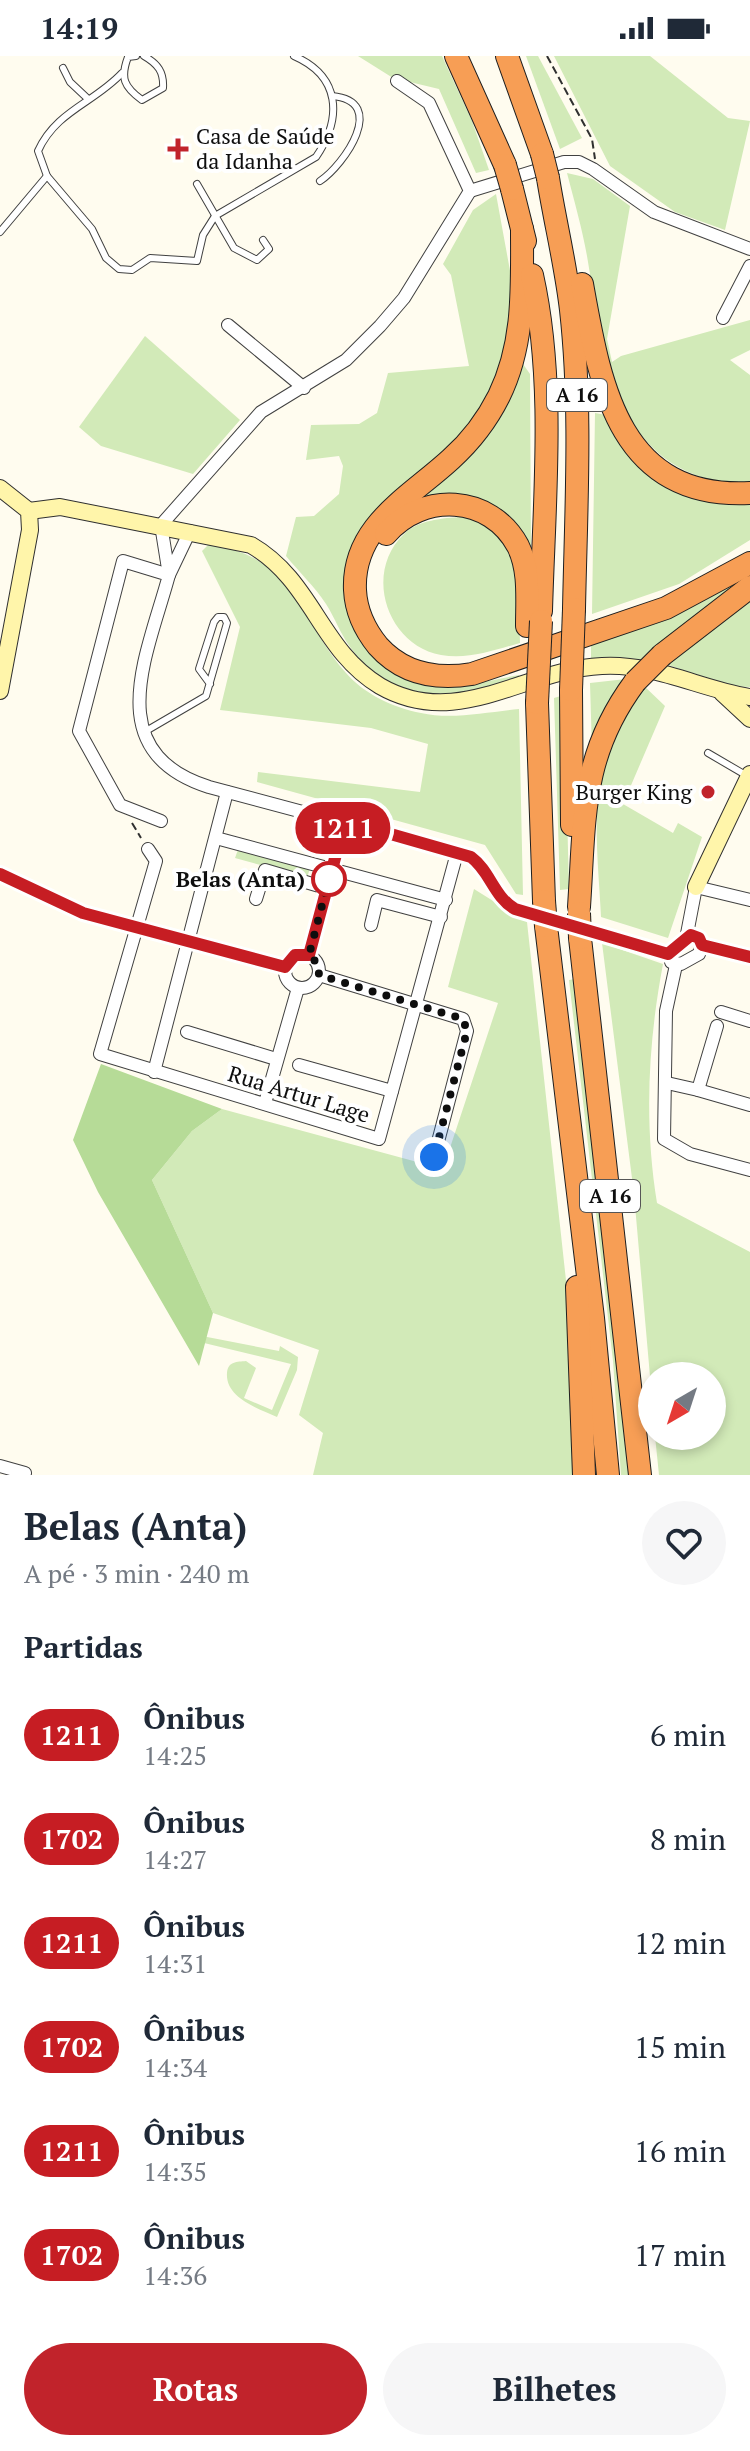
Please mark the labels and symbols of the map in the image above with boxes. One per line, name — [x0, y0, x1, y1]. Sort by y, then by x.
place label: Casa de Saúde da Idanha — [196, 121, 335, 175]
marker: Casa de Saúde da Idanha — [167, 138, 189, 160]
road number: A 16 — [547, 379, 607, 411]
place label: Burger King — [575, 777, 692, 806]
marker: Burger King — [699, 783, 717, 801]
line badge: 1211 — [287, 802, 399, 854]
marker: Belas (Anta) — [312, 862, 346, 896]
place label: Belas (Anta) — [176, 864, 305, 893]
street label: Rua Artur Lage — [225, 1058, 373, 1129]
your location — [414, 1137, 454, 1177]
road number: A 16 — [580, 1180, 640, 1212]
north arrow — [638, 1362, 726, 1450]

